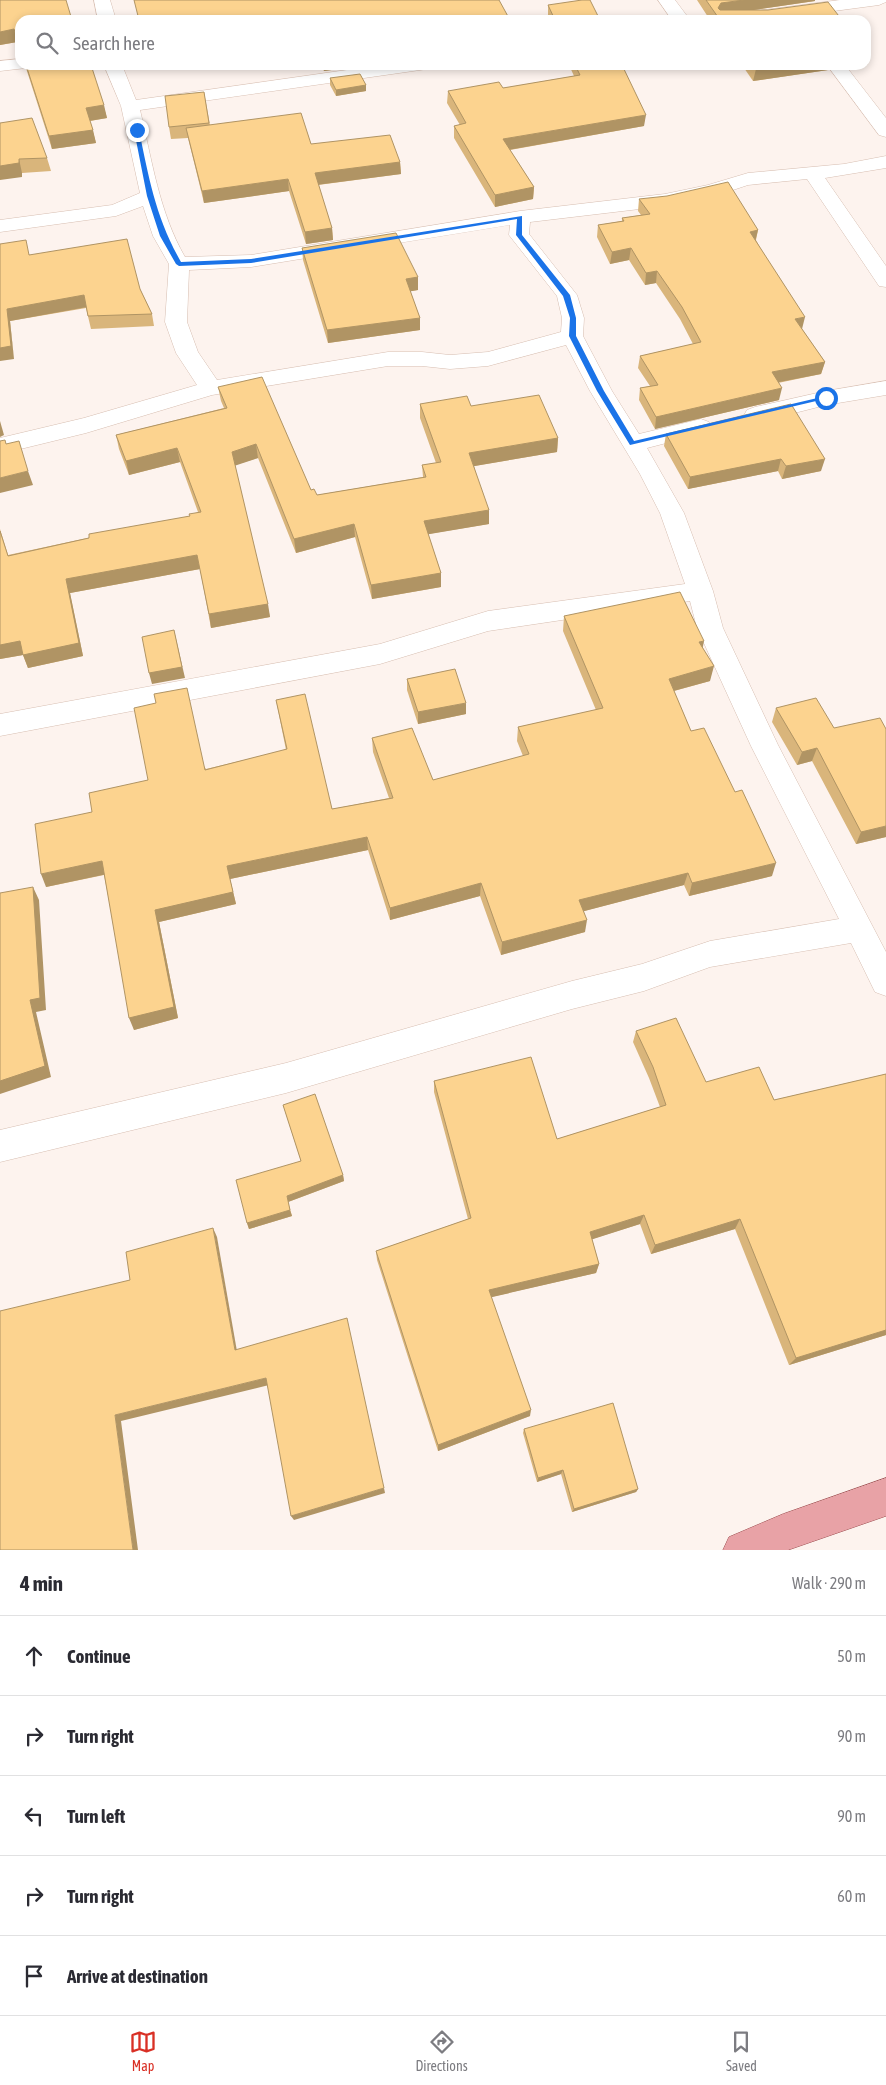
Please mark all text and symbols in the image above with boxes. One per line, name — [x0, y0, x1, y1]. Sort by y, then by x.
search box — [15, 15, 871, 70]
icon: search — [33, 29, 61, 57]
text: Search here — [73, 32, 155, 54]
route end — [126, 119, 149, 142]
route start — [815, 387, 838, 410]
text: 4 min — [20, 1571, 63, 1595]
text: Walk · 290 m — [792, 1574, 866, 1592]
icon: ahead — [20, 1642, 48, 1670]
text: Continue — [67, 1645, 131, 1667]
text: 50 m — [837, 1647, 866, 1665]
icon: right — [20, 1722, 48, 1750]
text: Turn right — [67, 1725, 134, 1747]
text: 90 m — [837, 1727, 866, 1745]
icon: left — [20, 1802, 48, 1830]
text: Turn left — [67, 1805, 125, 1827]
text: 90 m — [837, 1807, 866, 1825]
icon: right — [20, 1882, 48, 1910]
text: Turn right — [67, 1885, 134, 1907]
text: 60 m — [837, 1887, 866, 1905]
icon: arrive — [20, 1962, 48, 1990]
text: Arrive at destination — [67, 1965, 208, 1987]
tab: Map — [129, 2028, 157, 2074]
tab: Directions — [415, 2028, 468, 2074]
tab: Saved — [726, 2028, 757, 2074]

